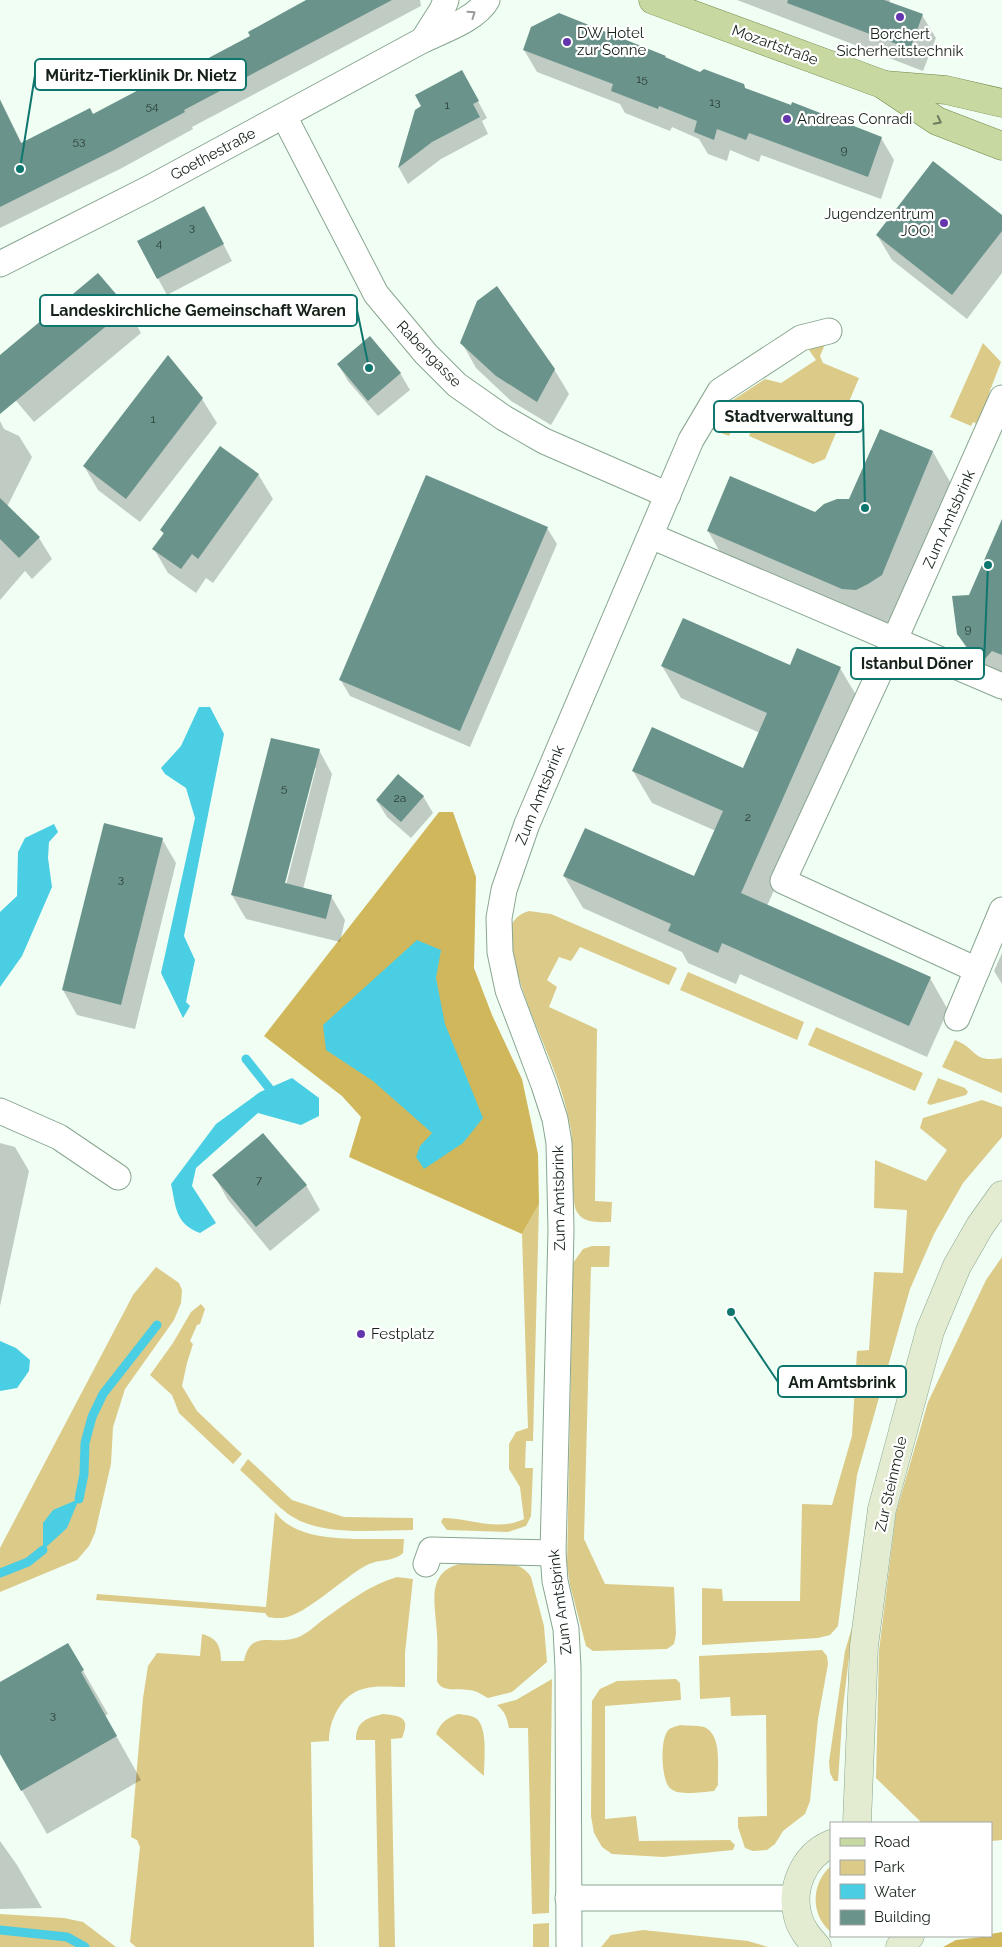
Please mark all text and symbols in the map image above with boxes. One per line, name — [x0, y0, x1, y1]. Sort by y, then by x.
one-way arrow — [467, 11, 476, 20]
marker: Borchert Sicherheitstechnik — [894, 11, 906, 23]
street label: Mozartstraße — [729, 21, 821, 69]
place label: DW Hotel zur Sonne — [577, 24, 647, 59]
place label: Borchert Sicherheitstechnik — [836, 25, 964, 60]
marker: DW Hotel zur Sonne — [561, 36, 573, 48]
callout: Müritz-Tierklinik Dr. Nietz — [35, 59, 246, 90]
text: Müritz-Tierklinik Dr. Nietz — [45, 66, 237, 85]
house number: 15 — [636, 72, 648, 86]
house number: 13 — [709, 95, 721, 109]
house number: 1 — [444, 98, 450, 112]
house number: 54 — [145, 99, 159, 113]
place label: Andreas Conradi — [797, 110, 912, 128]
marker: Andreas Conradi — [781, 113, 793, 125]
one-way arrow — [933, 114, 942, 125]
street label: Goethestraße — [167, 124, 259, 184]
house number: 53 — [73, 134, 85, 148]
house number: 9 — [840, 143, 848, 157]
place label: Jugendzentrum JOO! — [824, 205, 934, 240]
marker: Jugendzentrum JOO! — [938, 217, 950, 229]
house number: 3 — [189, 220, 195, 234]
house number: 4 — [156, 236, 163, 250]
callout: Landeskirchliche Gemeinschaft Waren — [40, 295, 357, 326]
text: Landeskirchliche Gemeinschaft Waren — [50, 301, 346, 320]
street label: Rabengasse — [393, 317, 465, 391]
callout: Stadtverwaltung — [714, 401, 863, 432]
text: Stadtverwaltung — [725, 407, 853, 426]
house number: 1 — [150, 412, 156, 426]
street label: Zum Amtsbrink — [919, 467, 979, 571]
house number: 9 — [964, 622, 972, 636]
callout: Istanbul Döner — [851, 648, 984, 679]
text: Istanbul Döner — [861, 654, 973, 673]
street label: Zum Amtsbrink — [512, 742, 568, 847]
house number: 5 — [281, 781, 288, 795]
house number: 2a — [394, 791, 406, 805]
house number: 2 — [745, 810, 751, 824]
house number: 3 — [118, 872, 124, 886]
street label: Zum Amtsbrink — [549, 1145, 569, 1251]
house number: 7 — [256, 1173, 263, 1187]
place label: Festplatz — [371, 1325, 434, 1343]
marker: Festplatz — [355, 1328, 367, 1340]
callout: Am Amtsbrink — [778, 1366, 906, 1397]
text: Am Amtsbrink — [788, 1373, 896, 1392]
street label: Zur Steinmole — [871, 1434, 911, 1533]
street label: Zum Amtsbrink — [545, 1548, 575, 1656]
house number: 3 — [50, 1708, 56, 1722]
legend — [830, 1822, 992, 1937]
text: Road — [874, 1833, 910, 1851]
text: Park — [874, 1858, 905, 1876]
text: Water — [874, 1883, 917, 1901]
text: Building — [874, 1908, 931, 1926]

